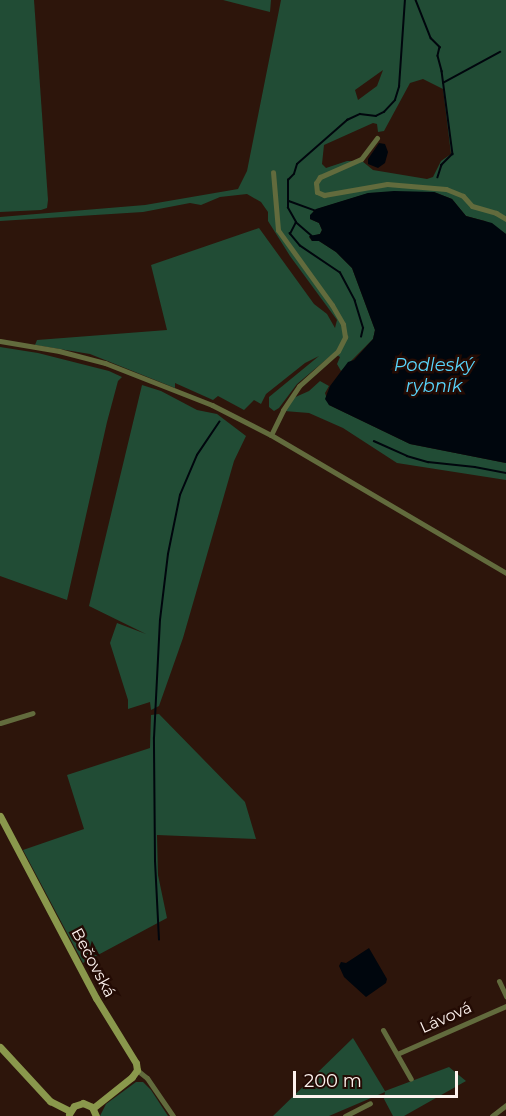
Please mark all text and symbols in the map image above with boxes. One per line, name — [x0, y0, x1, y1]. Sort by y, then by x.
water label: Podleský rybník — [394, 355, 474, 398]
street label: Bečovská — [67, 925, 119, 1001]
street label: Lávová — [417, 998, 475, 1038]
scale bar — [296, 1059, 461, 1097]
text: 200 m — [304, 1070, 362, 1092]

